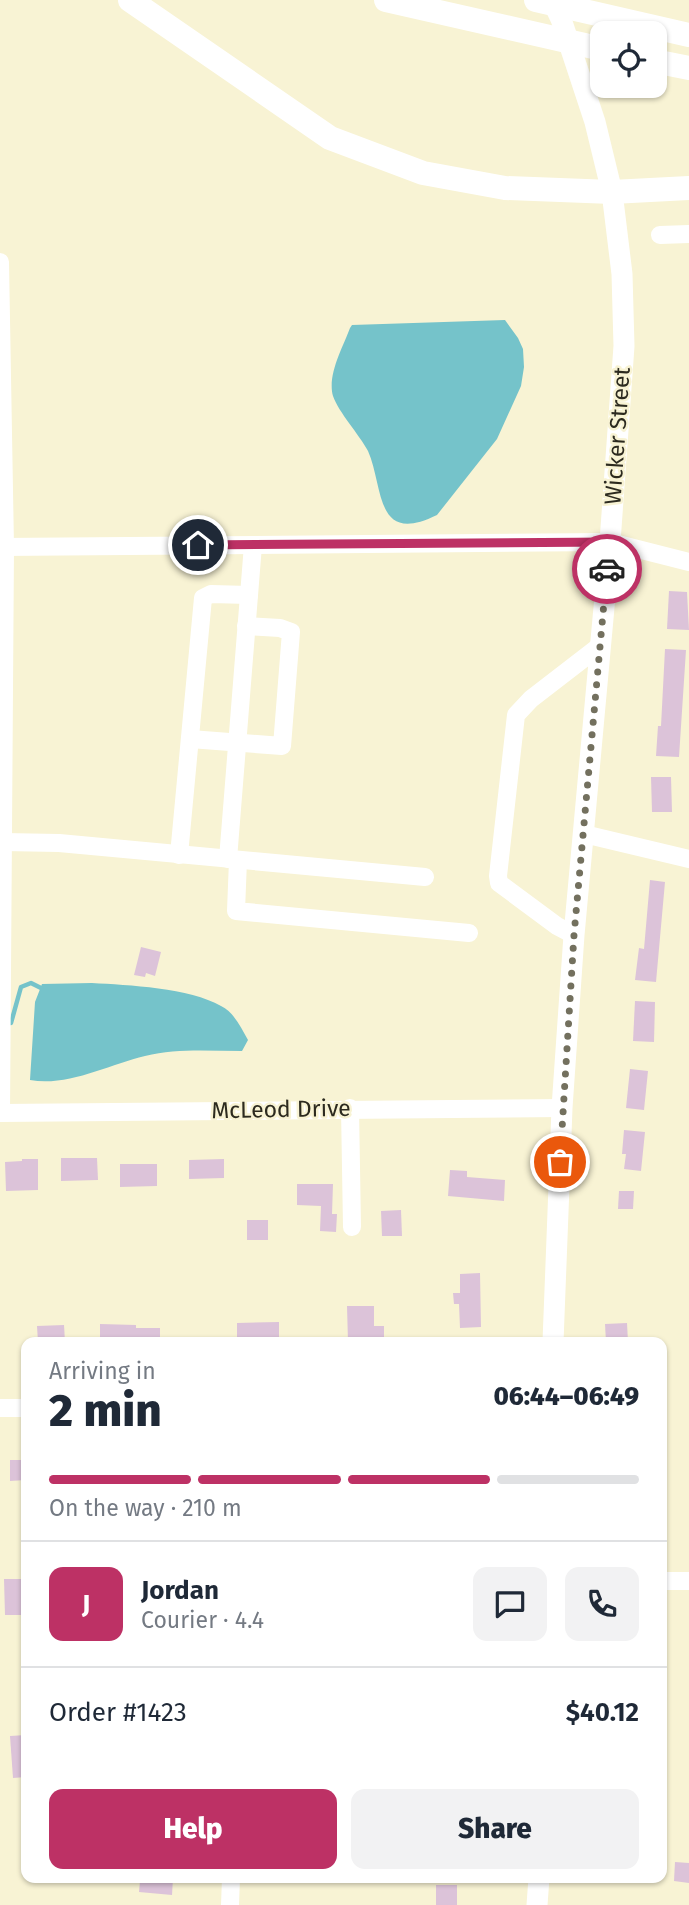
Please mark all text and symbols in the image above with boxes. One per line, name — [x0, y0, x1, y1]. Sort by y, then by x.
map controls — [590, 21, 667, 98]
button: locate — [590, 21, 667, 98]
street label: Wicker Street — [598, 366, 636, 506]
pin — [168, 515, 228, 575]
icon: home — [179, 526, 217, 564]
courier — [572, 534, 642, 604]
icon: car — [588, 550, 626, 588]
street label: McLeod Drive — [211, 1094, 351, 1124]
pin — [530, 1132, 590, 1192]
icon: bag — [541, 1143, 579, 1181]
text: Arriving in — [49, 1357, 156, 1385]
text: 06:44–06:49 — [493, 1381, 639, 1412]
text: 2 min — [49, 1383, 162, 1438]
text: On the way · 210 m — [49, 1494, 242, 1522]
button: chat — [473, 1567, 547, 1641]
button: phone — [565, 1567, 639, 1641]
text: Jordan — [141, 1575, 219, 1606]
text: J — [82, 1589, 90, 1620]
text: Courier · 4.4 — [141, 1606, 264, 1634]
text: Order #1423 — [49, 1697, 187, 1728]
text: $40.12 — [566, 1697, 639, 1728]
button: Help — [49, 1789, 337, 1869]
button: Share — [351, 1789, 639, 1869]

